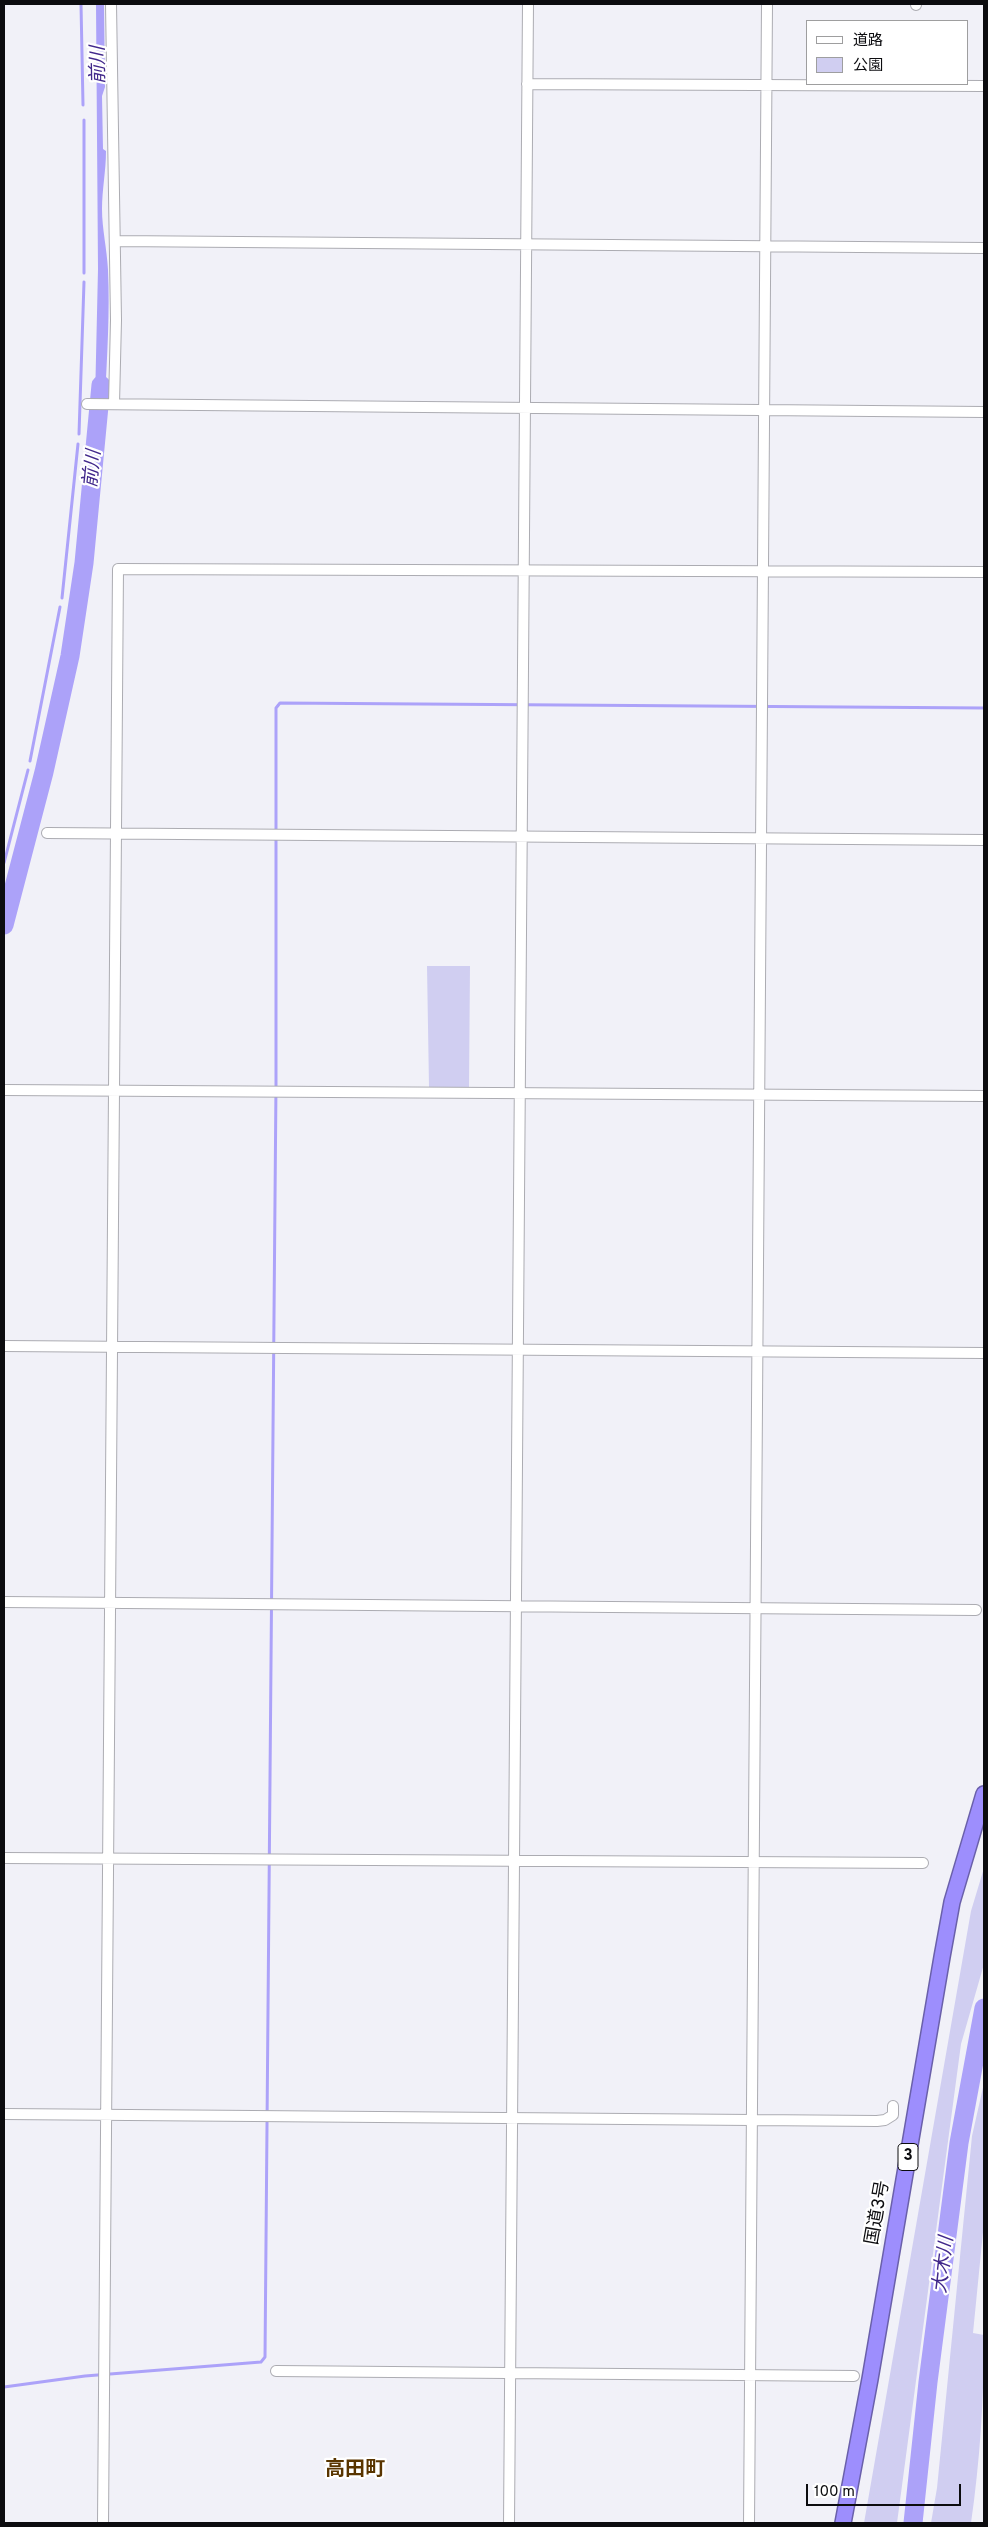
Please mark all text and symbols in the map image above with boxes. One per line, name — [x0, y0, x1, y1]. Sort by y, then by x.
legend — [806, 20, 968, 85]
text: 道路 — [853, 32, 883, 51]
water label: 前川 — [88, 46, 112, 84]
text: 公園 — [853, 57, 883, 76]
water label: 前川 — [81, 449, 107, 489]
road number: 3 — [898, 2144, 918, 2170]
street label: 国道3号 — [863, 2179, 895, 2247]
water label: 大木川 — [930, 2235, 960, 2295]
district label: 高田町 — [325, 2459, 385, 2483]
scale bar — [808, 2474, 963, 2506]
text: 100 m — [814, 2483, 855, 2502]

